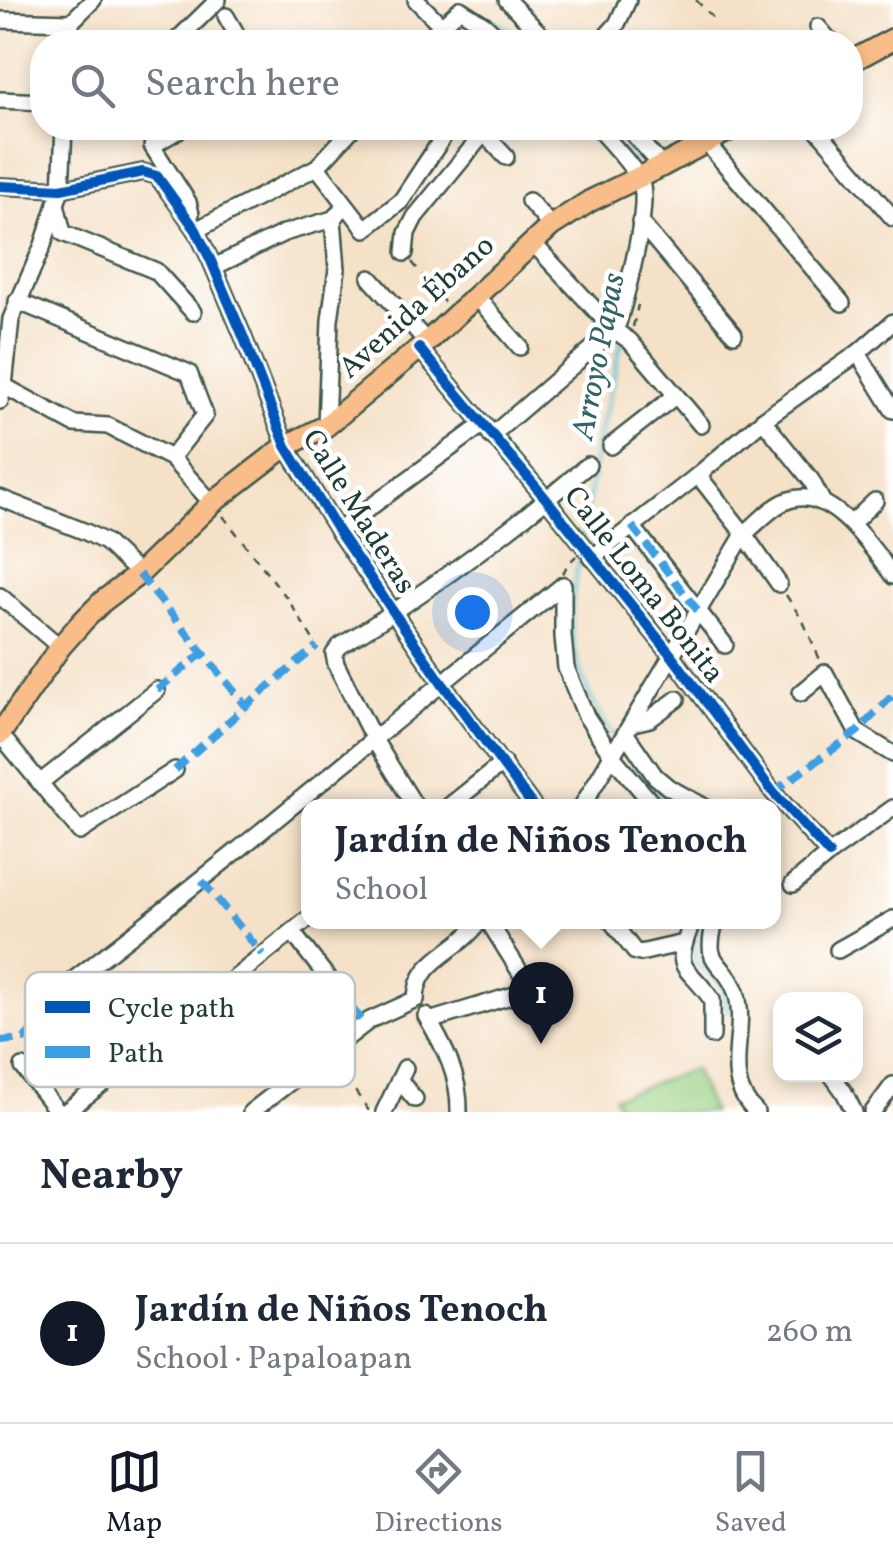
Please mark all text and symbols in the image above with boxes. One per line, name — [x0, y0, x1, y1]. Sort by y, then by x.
search box — [30, 30, 863, 140]
icon: search — [65, 58, 120, 113]
text: Search here — [145, 59, 340, 112]
street label: Avenida Ébano — [330, 226, 505, 389]
water label: Arroyo Papas — [562, 269, 638, 445]
street label: Calle Maderas — [291, 422, 426, 603]
street label: Calle Loma Bonita — [553, 478, 734, 693]
your location — [447, 587, 498, 638]
popup — [301, 799, 781, 929]
text: Jardín de Niños Tenoch — [335, 816, 747, 869]
text: School — [335, 869, 428, 913]
pin: 1 — [508, 962, 574, 1044]
legend — [25, 972, 355, 1087]
text: Cycle path — [108, 990, 235, 1029]
map controls — [773, 992, 863, 1082]
button: layers — [773, 992, 863, 1082]
text: Path — [108, 1035, 164, 1074]
text: Nearby — [40, 1148, 183, 1207]
text: Jardín de Niños Tenoch — [135, 1285, 548, 1338]
text: 1 — [66, 1311, 79, 1355]
text: 260 m — [766, 1311, 853, 1355]
text: School · Papaloapan — [135, 1338, 412, 1382]
tab: Map — [106, 1444, 162, 1543]
tab: Directions — [374, 1444, 503, 1543]
tab: Saved — [715, 1444, 787, 1543]

